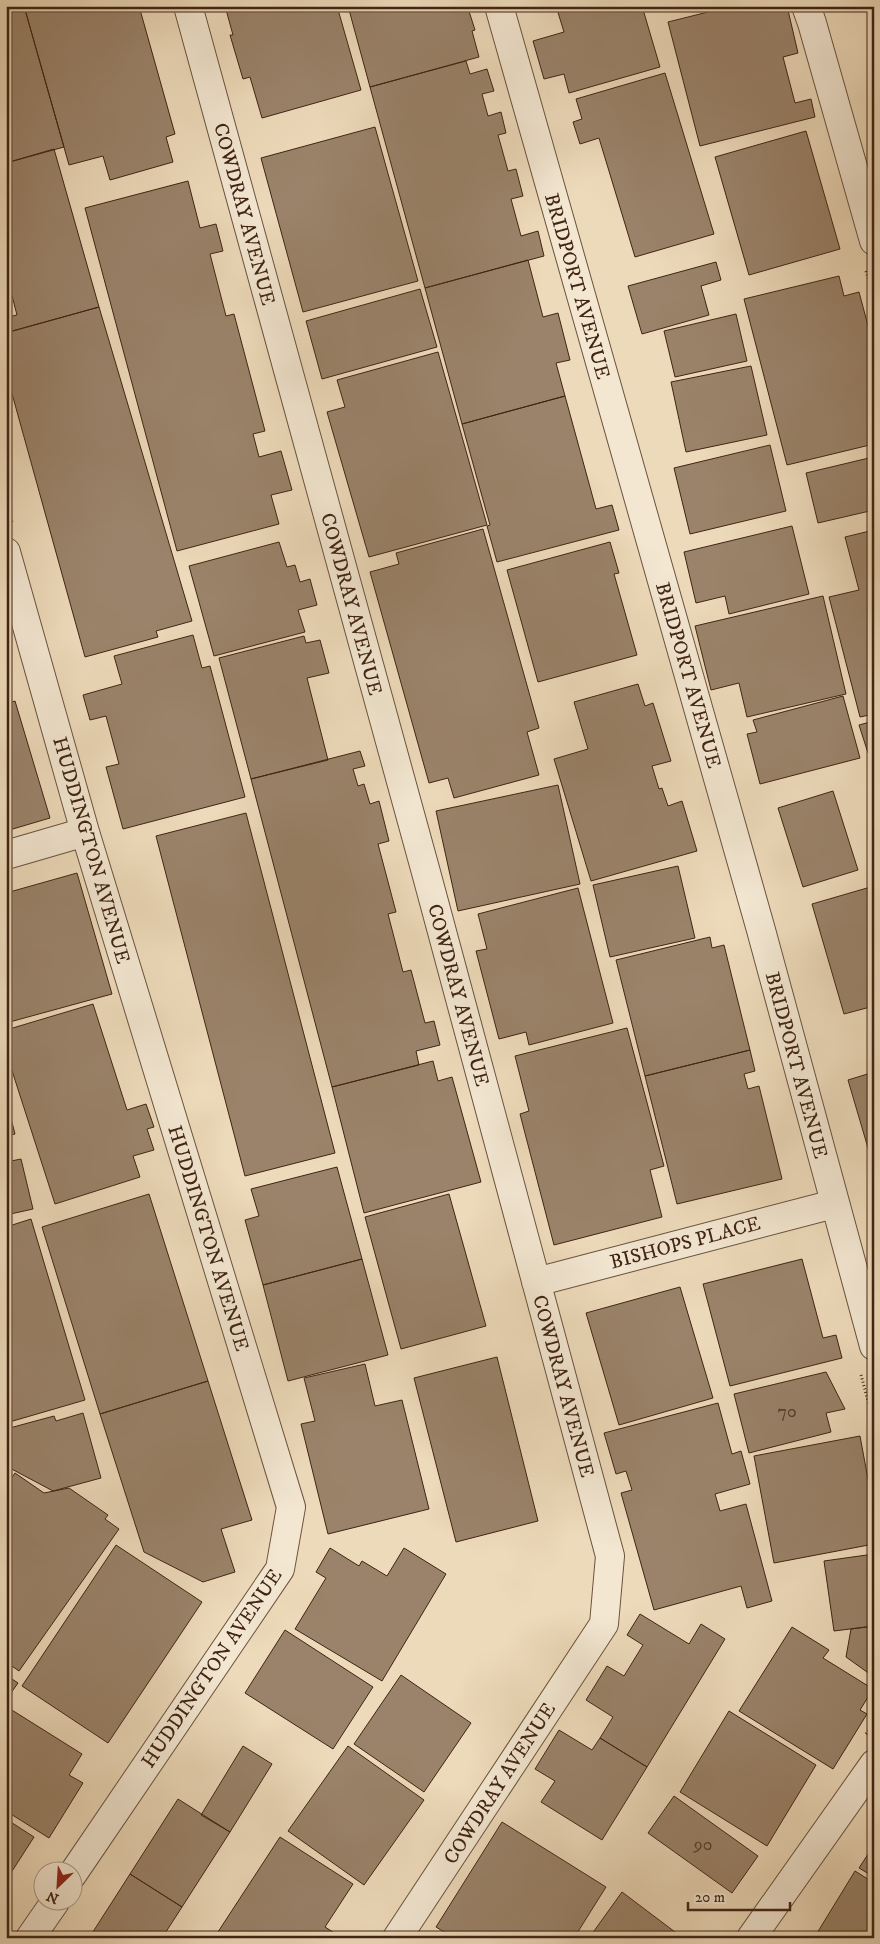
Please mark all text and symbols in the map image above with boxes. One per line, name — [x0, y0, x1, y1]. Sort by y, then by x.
street label: COWDRAY AVENUE — [207, 120, 280, 308]
street label: BRIDPORT AVENUE — [538, 191, 615, 382]
street label: COWDRAY AVENUE — [314, 510, 387, 698]
street label: BRIDPORT AVENUE — [649, 580, 726, 771]
street label: HUDDINGTON AVENUE — [46, 734, 135, 967]
street label: COWDRAY AVENUE — [421, 901, 494, 1089]
street label: BRIDPORT AVENUE — [759, 969, 832, 1161]
street label: HUDDINGTON AVENUE — [161, 1122, 254, 1354]
street label: BISHOPS PLACE — [607, 1211, 763, 1276]
street label: COWDRAY AVENUE — [526, 1292, 599, 1480]
house number: 70 — [777, 1401, 797, 1423]
street label: HUDDINGTON AVENUE — [136, 1564, 288, 1773]
street label: COWDRAY AVENUE — [439, 1698, 562, 1869]
house number: 90 — [693, 1834, 712, 1856]
north arrow — [32, 1862, 82, 1912]
scale bar — [688, 1879, 790, 1911]
text: N — [43, 1886, 62, 1907]
text: 20 m — [695, 1888, 725, 1907]

